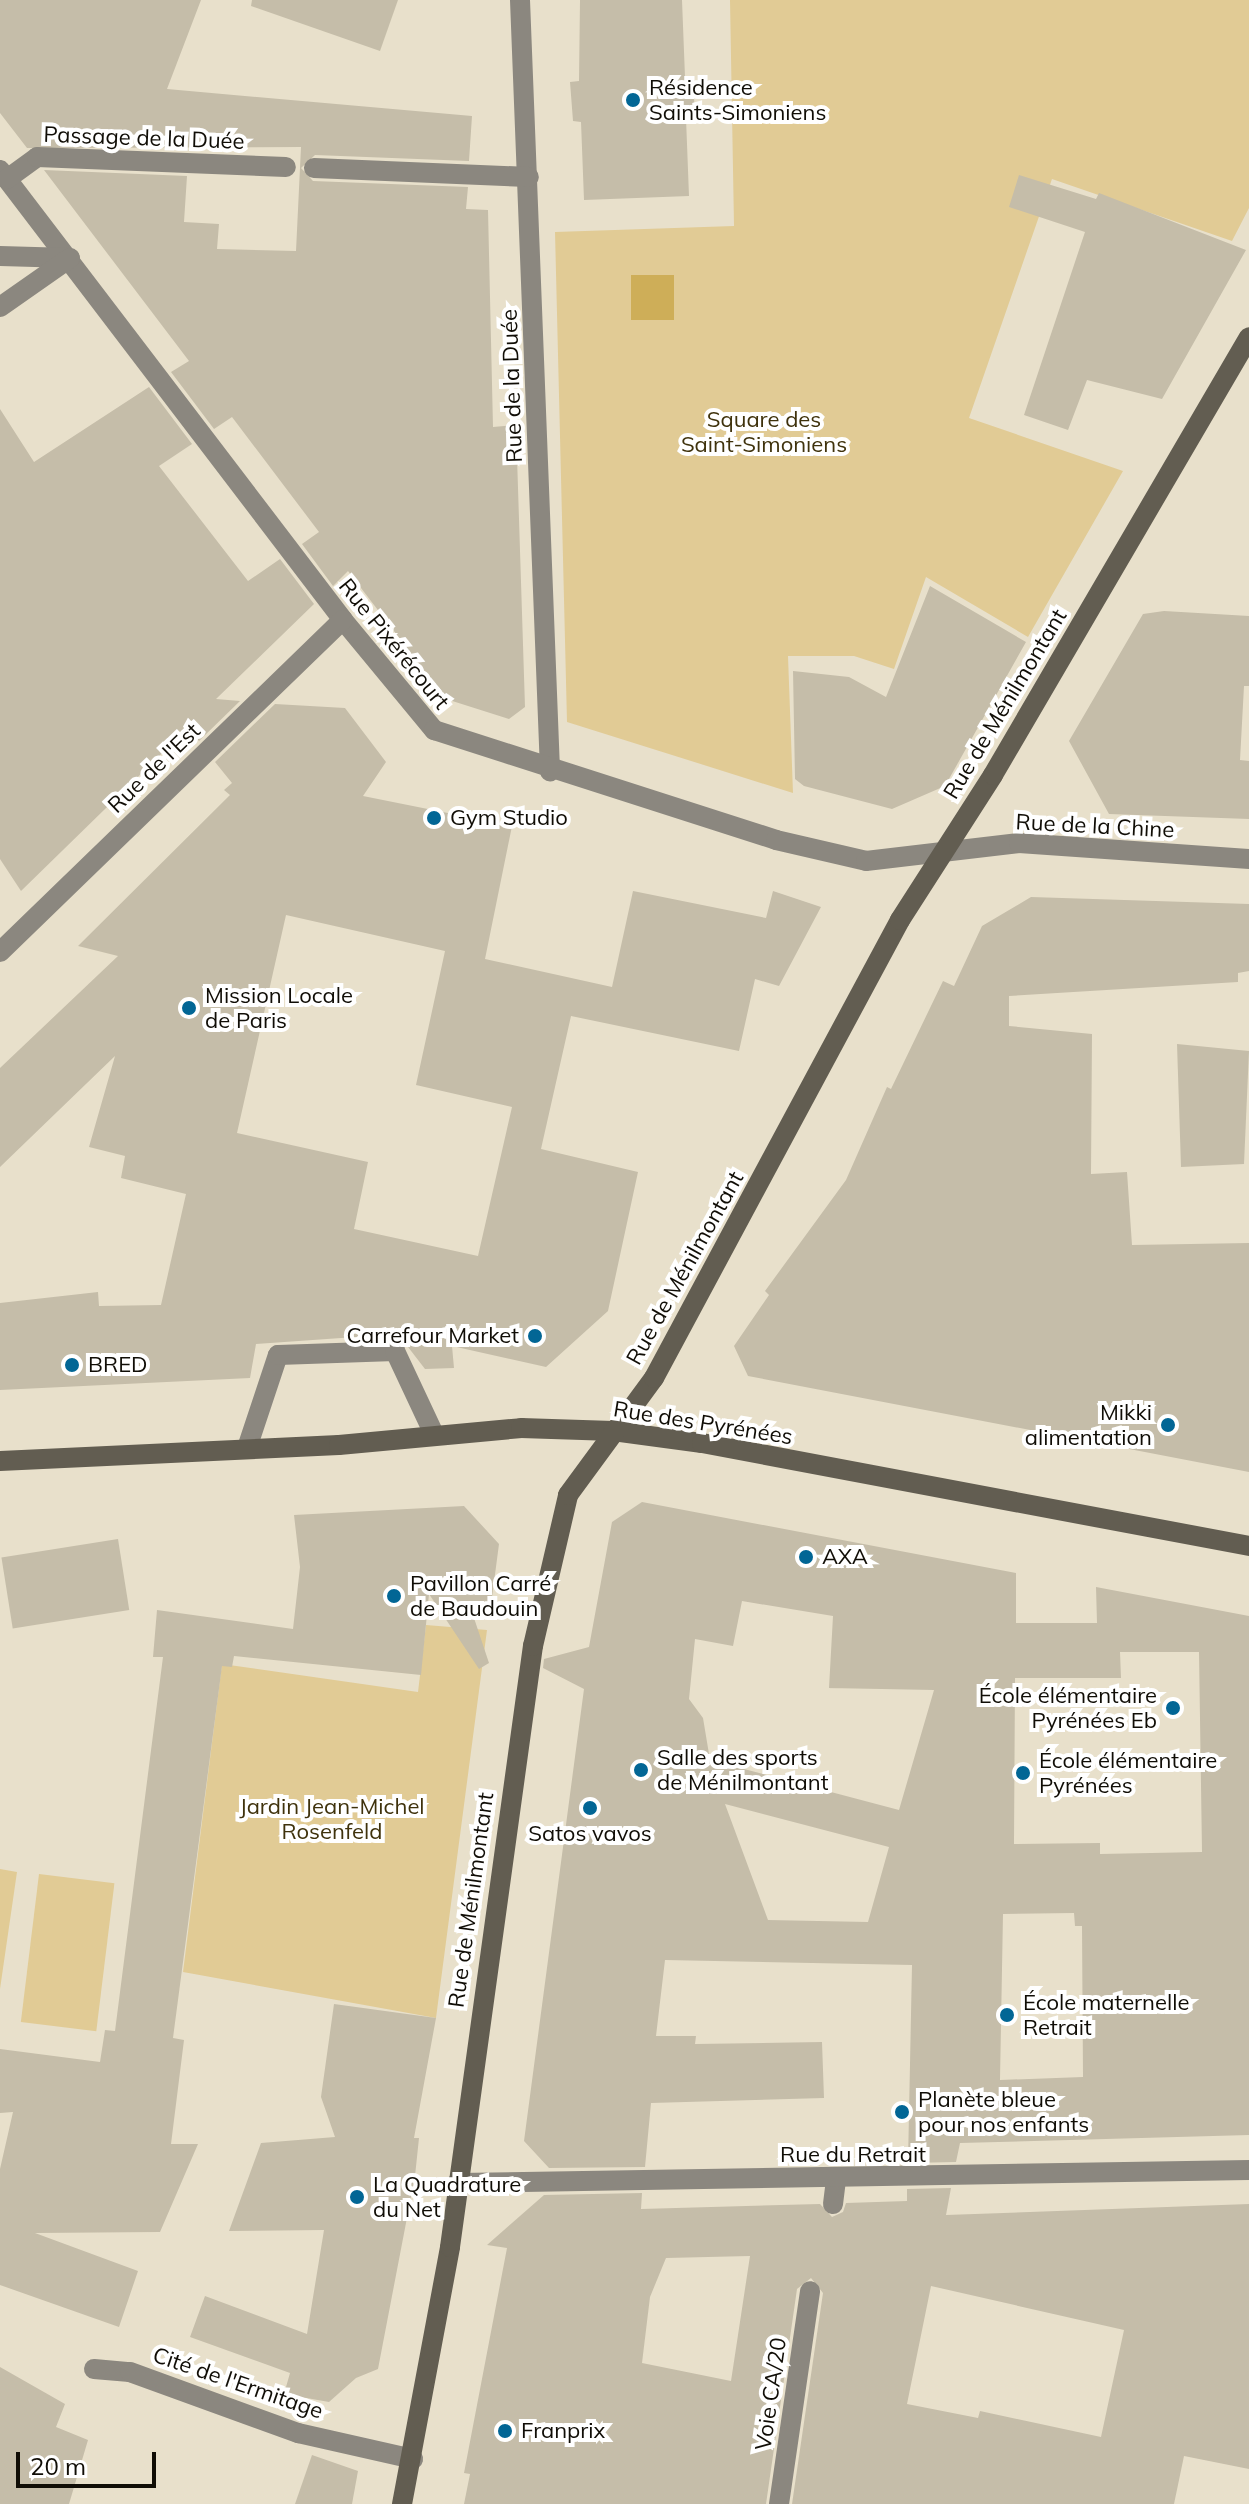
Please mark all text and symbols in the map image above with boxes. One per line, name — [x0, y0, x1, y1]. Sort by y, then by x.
place label: Résidence Saints-Simoniens — [649, 74, 826, 126]
marker: Résidence Saints-Simoniens — [624, 91, 642, 109]
street label: Passage de la Duée — [43, 121, 245, 155]
street label: Rue de la Duée — [496, 309, 528, 463]
park label: Square des Saint-Simoniens — [681, 406, 847, 458]
street label: Rue Pixérécourt — [333, 573, 455, 715]
street label: Rue de Ménilmontant — [938, 604, 1072, 804]
street label: Rue de l'Est — [102, 718, 206, 818]
place label: Gym Studio — [450, 805, 568, 831]
marker: Gym Studio — [425, 809, 443, 827]
street label: Rue de la Chine — [1015, 809, 1175, 843]
place label: Mission Locale de Paris — [205, 982, 353, 1034]
marker: Mission Locale de Paris — [180, 999, 198, 1017]
street label: Rue de Ménilmontant — [621, 1167, 749, 1369]
place label: Carrefour Market — [346, 1323, 519, 1349]
marker: Carrefour Market — [526, 1327, 544, 1345]
place label: BRED — [88, 1352, 148, 1378]
marker: BRED — [63, 1356, 81, 1374]
street label: Rue des Pyrénées — [612, 1396, 794, 1450]
place label: Mikki alimentation — [1025, 1399, 1152, 1450]
marker: Mikki alimentation — [1159, 1416, 1177, 1434]
place label: AXA — [822, 1544, 868, 1570]
marker: AXA — [797, 1548, 815, 1566]
place label: Pavillon Carré de Baudouin — [410, 1570, 551, 1622]
marker: Pavillon Carré de Baudouin — [385, 1587, 403, 1605]
place label: École élémentaire Pyrénées Eb — [979, 1682, 1157, 1734]
marker: École élémentaire Pyrénées Eb — [1164, 1699, 1182, 1717]
place label: Salle des sports de Ménilmontant — [657, 1744, 828, 1796]
place label: École élémentaire Pyrénées — [1039, 1747, 1217, 1798]
marker: Salle des sports de Ménilmontant — [632, 1761, 650, 1779]
marker: École élémentaire Pyrénées — [1014, 1764, 1032, 1782]
street label: Rue de Ménilmontant — [443, 1791, 499, 2009]
park label: Jardin Jean-Michel Rosenfeld — [239, 1793, 425, 1844]
marker: Satos vavos — [581, 1799, 599, 1817]
place label: Satos vavos — [528, 1821, 652, 1847]
place label: École maternelle Retrait — [1023, 1989, 1189, 2040]
marker: École maternelle Retrait — [998, 2006, 1016, 2024]
place label: Planète bleue pour nos enfants — [918, 2086, 1089, 2138]
marker: Planète bleue pour nos enfants — [893, 2103, 911, 2121]
street label: Rue du Retrait — [780, 2142, 926, 2168]
place label: La Quadrature du Net — [373, 2171, 521, 2222]
marker: La Quadrature du Net — [348, 2188, 366, 2206]
street label: Voie CA/20 — [750, 2336, 792, 2452]
street label: Cité de l'Ermitage — [149, 2342, 327, 2424]
place label: Franprix — [521, 2418, 605, 2444]
marker: Franprix — [496, 2422, 514, 2440]
scale bar — [20, 2436, 160, 2486]
text: 20 m — [30, 2451, 86, 2481]

